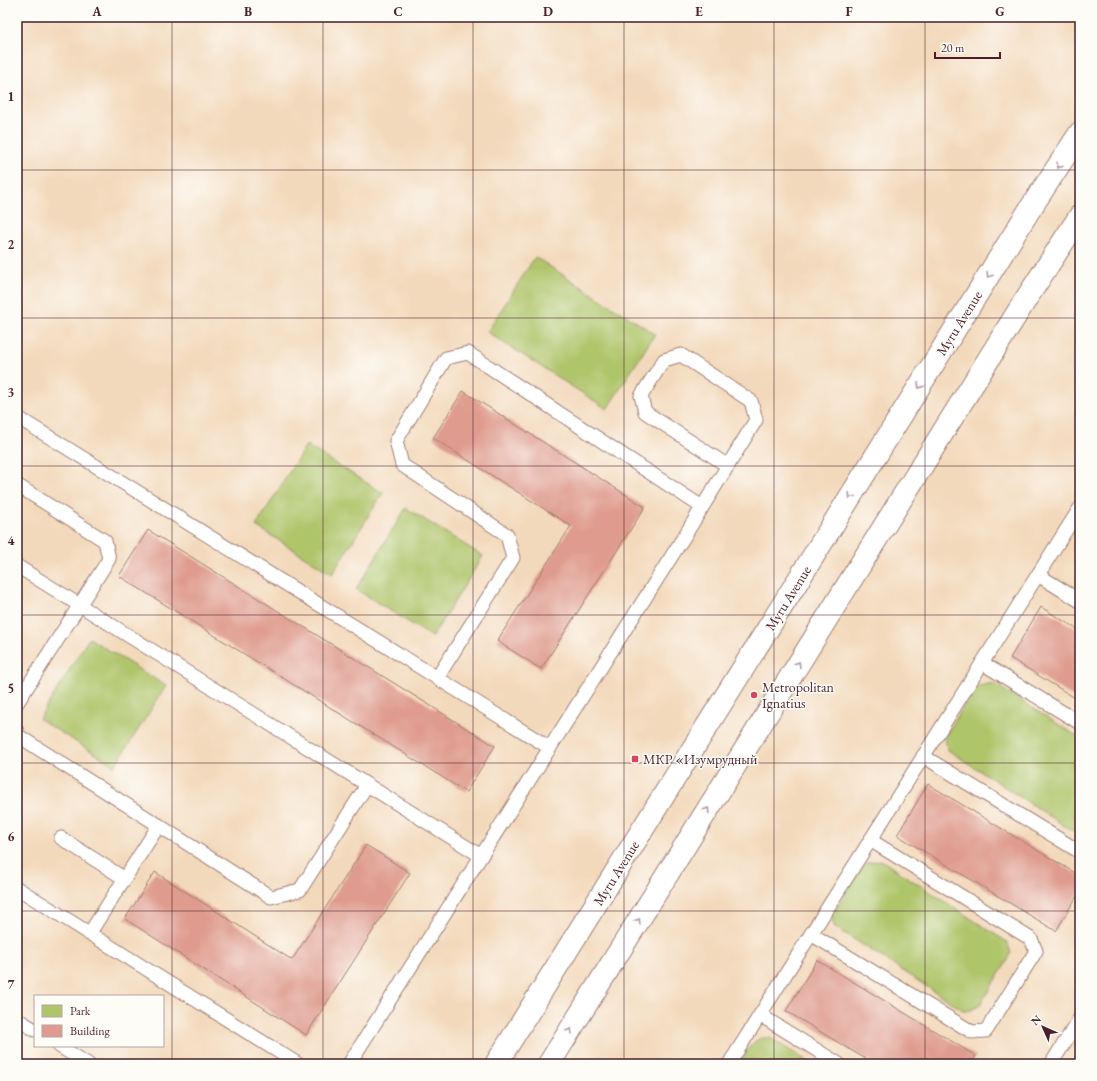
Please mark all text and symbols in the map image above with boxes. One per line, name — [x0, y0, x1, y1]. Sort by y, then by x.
text: A — [91, 3, 102, 20]
text: B — [244, 3, 252, 20]
text: C — [393, 3, 403, 20]
text: D — [543, 3, 553, 20]
text: E — [695, 3, 703, 20]
text: F — [845, 3, 853, 20]
text: G — [995, 3, 1005, 20]
scale bar — [935, 34, 1000, 60]
text: 20 m — [941, 40, 965, 56]
text: 1 — [8, 88, 15, 105]
one-way arrow — [1056, 161, 1063, 168]
text: 2 — [8, 236, 15, 253]
one-way arrow — [987, 271, 994, 278]
street label: Myru Avenue — [932, 287, 986, 359]
one-way arrow — [918, 382, 925, 389]
text: 3 — [8, 384, 15, 401]
one-way arrow — [849, 492, 856, 499]
text: 4 — [8, 532, 15, 549]
street label: Myru Avenue — [761, 562, 815, 634]
one-way arrow — [793, 661, 801, 668]
place label: Metropolitan Ignatius — [762, 678, 835, 712]
text: 5 — [8, 680, 14, 697]
marker: Metropolitan Ignatius — [749, 690, 759, 700]
place label: МКР «Изумрудный — [643, 750, 758, 768]
marker: МКР «Изумрудный — [630, 754, 640, 764]
one-way arrow — [702, 807, 710, 814]
text: 6 — [8, 828, 15, 845]
street label: Myru Avenue — [589, 837, 643, 909]
one-way arrow — [634, 918, 641, 925]
text: 7 — [8, 976, 15, 993]
legend — [34, 995, 164, 1047]
text: Park — [70, 1003, 91, 1019]
north arrow — [1023, 1007, 1063, 1047]
text: N — [1028, 1012, 1044, 1028]
text: Building — [70, 1023, 111, 1039]
one-way arrow — [565, 1028, 572, 1035]

